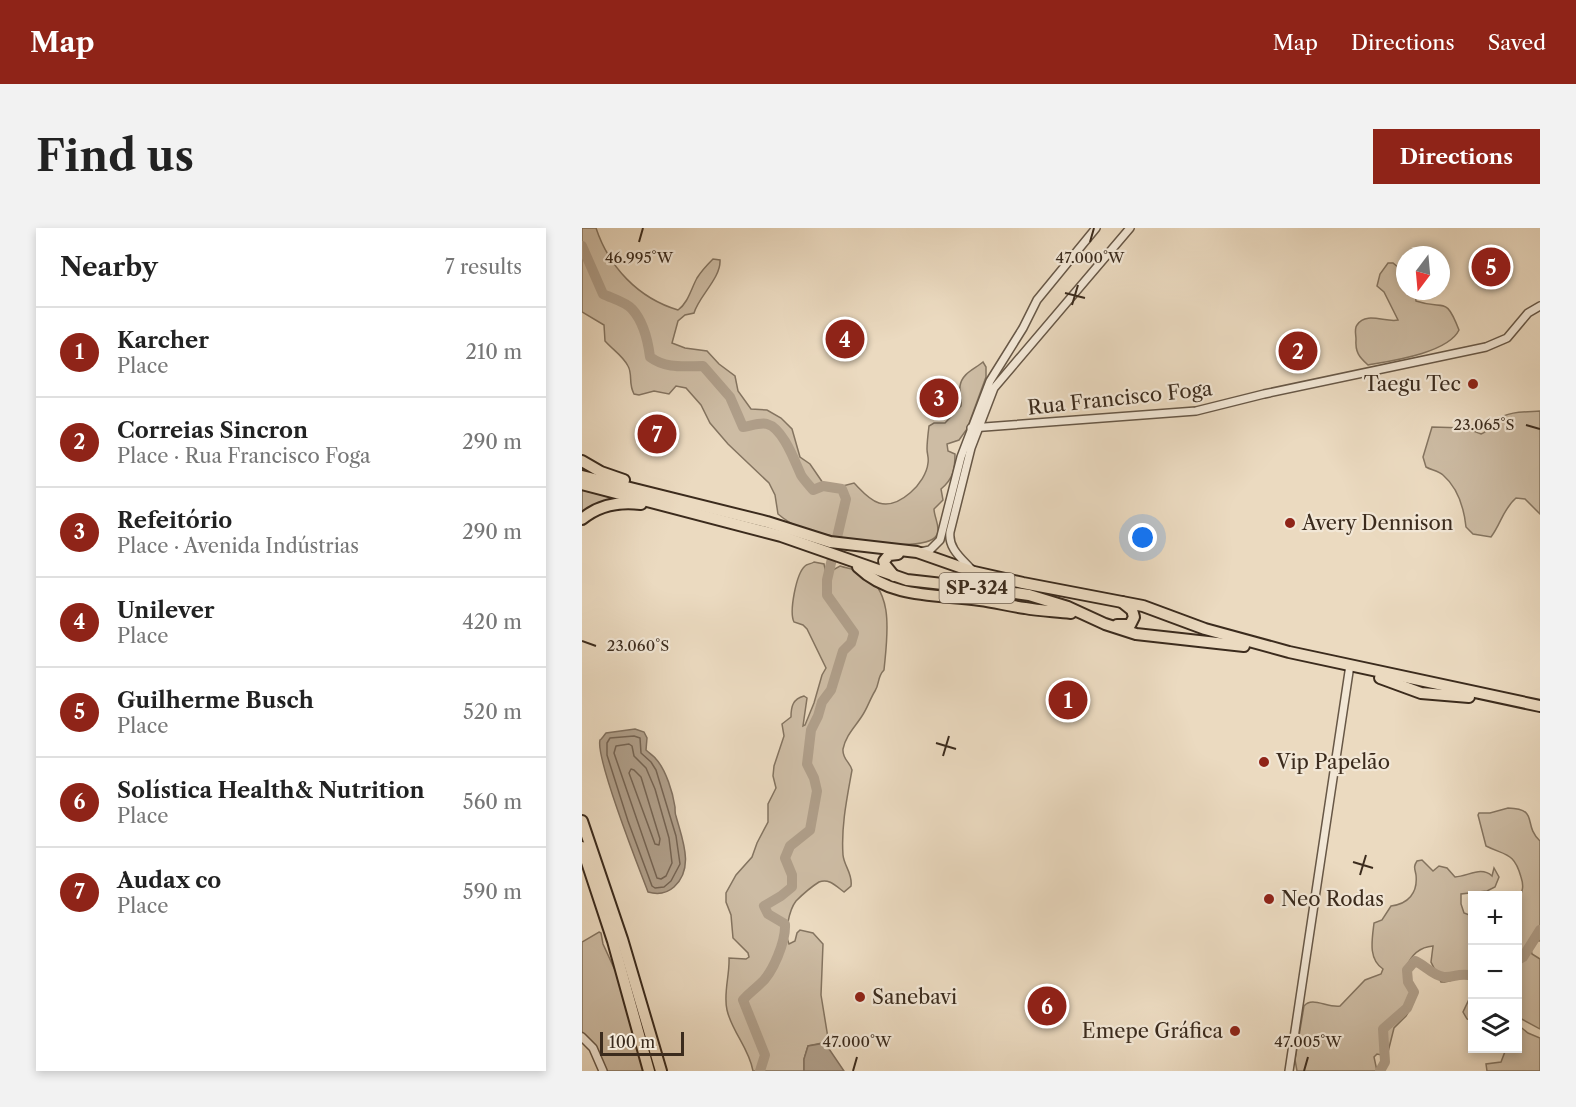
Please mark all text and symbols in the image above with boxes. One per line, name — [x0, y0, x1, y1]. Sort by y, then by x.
text: Map — [30, 25, 94, 59]
text: Map — [1273, 30, 1318, 55]
text: Directions — [1351, 30, 1455, 55]
text: Saved — [1488, 30, 1546, 55]
button: Directions — [1373, 129, 1540, 184]
text: Find us — [36, 130, 194, 182]
pin: 5 — [1472, 244, 1510, 290]
north arrow — [1396, 246, 1450, 300]
text: 46.995°W — [605, 248, 674, 267]
text: 47.000°W — [1056, 248, 1125, 267]
text: Nearby — [60, 251, 158, 283]
text: 7 results — [445, 255, 522, 279]
pin: 4 — [826, 316, 864, 362]
text: Karcher — [117, 327, 209, 354]
pin: 2 — [1278, 328, 1318, 374]
text: 1 — [75, 340, 84, 364]
text: 210 m — [465, 340, 522, 364]
text: Place — [117, 354, 168, 378]
place label: Taegu Tec — [1364, 372, 1461, 396]
pin: 3 — [920, 376, 958, 420]
street label: Rua Francisco Foga — [1026, 376, 1214, 420]
marker: Taegu Tec — [1466, 377, 1480, 391]
pin: 7 — [638, 412, 676, 456]
text: 23.065°S — [1454, 415, 1514, 434]
text: Correias Sincron — [117, 417, 308, 444]
text: 2 — [74, 430, 85, 454]
text: 290 m — [462, 430, 522, 454]
text: Place · Rua Francisco Foga — [117, 444, 370, 468]
text: Refeitório — [117, 507, 232, 534]
place label: Avery Dennison — [1301, 511, 1454, 535]
marker: Avery Dennison — [1283, 516, 1297, 530]
text: 3 — [74, 520, 85, 544]
text: 290 m — [462, 520, 522, 544]
your location — [1128, 523, 1157, 552]
text: Place · Avenida Indústrias — [117, 534, 359, 558]
road number: SP-324 — [940, 573, 1014, 603]
text: Unilever — [117, 597, 215, 624]
text: 4 — [74, 610, 85, 634]
text: 420 m — [462, 610, 522, 634]
text: Place — [117, 624, 168, 648]
text: 23.060°S — [607, 636, 669, 655]
pin: 1 — [1048, 678, 1088, 722]
text: Guilherme Busch — [117, 687, 314, 714]
text: 5 — [74, 700, 85, 724]
text: 520 m — [463, 700, 522, 724]
text: Place — [117, 714, 168, 738]
place label: Vip Papelão — [1275, 750, 1390, 774]
marker: Vip Papelão — [1257, 755, 1271, 769]
text: Solística Health& Nutrition — [117, 777, 425, 804]
text: 6 — [74, 790, 85, 814]
text: 560 m — [463, 790, 522, 814]
text: Place — [117, 804, 168, 828]
text: Audax co — [117, 867, 221, 894]
text: 7 — [74, 880, 85, 904]
text: 590 m — [463, 880, 522, 904]
place label: Neo Rodas — [1281, 887, 1384, 911]
map controls — [1468, 891, 1522, 1053]
button: + — [1468, 891, 1522, 945]
marker: Neo Rodas — [1262, 892, 1276, 906]
text: Place — [117, 894, 168, 918]
button: − — [1468, 945, 1522, 999]
pin: 6 — [1028, 984, 1066, 1028]
place label: Sanebavi — [872, 985, 957, 1009]
marker: Sanebavi — [853, 990, 867, 1004]
button: layers — [1468, 999, 1522, 1053]
place label: Emepe Gráfica — [1082, 1019, 1223, 1043]
marker: Emepe Gráfica — [1228, 1024, 1242, 1038]
scale bar — [600, 1029, 684, 1056]
text: 100 m — [609, 1032, 655, 1052]
text: 47.000°W — [823, 1032, 892, 1051]
text: 47.005°W — [1274, 1032, 1342, 1051]

